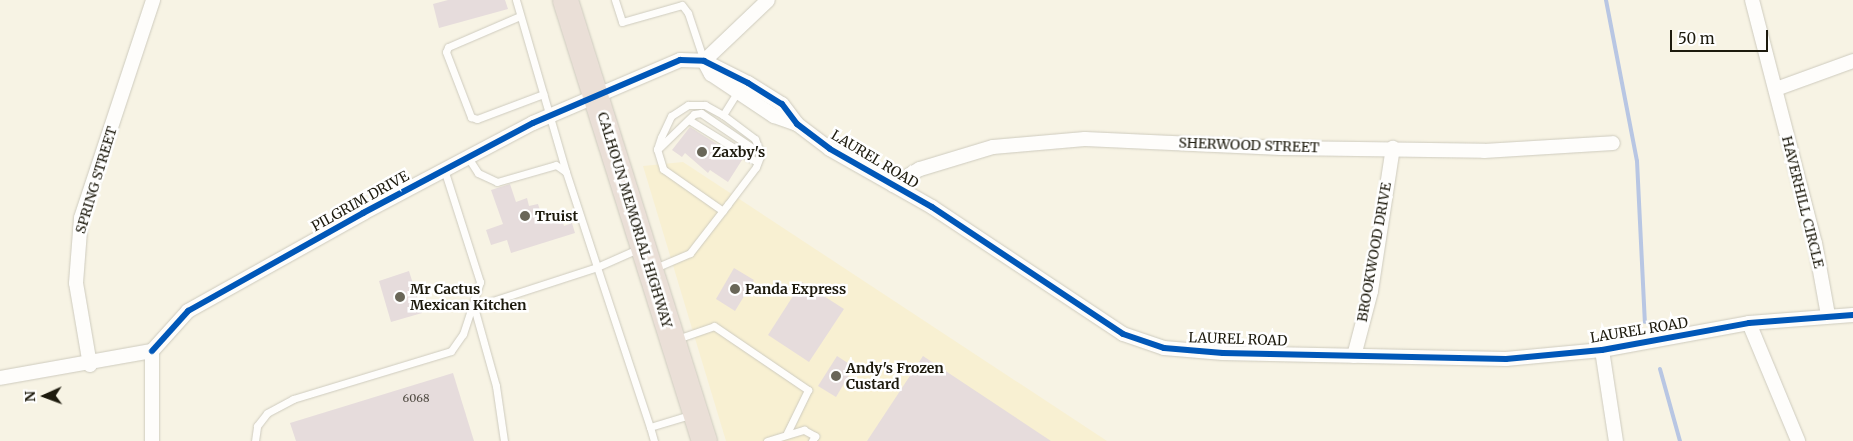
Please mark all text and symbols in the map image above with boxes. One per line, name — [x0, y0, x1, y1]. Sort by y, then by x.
scale bar — [1673, 20, 1770, 52]
text: 50 m — [1678, 29, 1715, 48]
street label: CALHOUN MEMORIAL HIGHWAY — [594, 110, 676, 330]
street label: SPRING STREET — [72, 124, 120, 236]
street label: LAUREL ROAD — [828, 126, 922, 192]
street label: SHERWOOD STREET — [1178, 134, 1320, 156]
street label: HAVERHILL CIRCLE — [1778, 134, 1828, 270]
place label: Zaxby's — [712, 144, 765, 160]
marker: Zaxby's — [696, 146, 708, 158]
street label: PILGRIM DRIVE — [308, 167, 412, 235]
street label: BROOKWOOD DRIVE — [1353, 181, 1395, 323]
place label: Truist — [535, 208, 578, 224]
marker: Truist — [519, 210, 531, 222]
place label: Mr Cactus Mexican Kitchen — [410, 281, 527, 314]
place label: Panda Express — [745, 281, 846, 297]
marker: Panda Express — [729, 283, 741, 295]
marker: Mr Cactus Mexican Kitchen — [394, 291, 406, 303]
street label: LAUREL ROAD — [1589, 314, 1689, 346]
street label: LAUREL ROAD — [1188, 329, 1288, 349]
place label: Andy's Frozen Custard — [846, 360, 944, 392]
marker: Andy's Frozen Custard — [830, 370, 842, 382]
north arrow — [20, 371, 70, 421]
text: N — [21, 391, 39, 402]
house number: 6068 — [403, 391, 429, 405]

